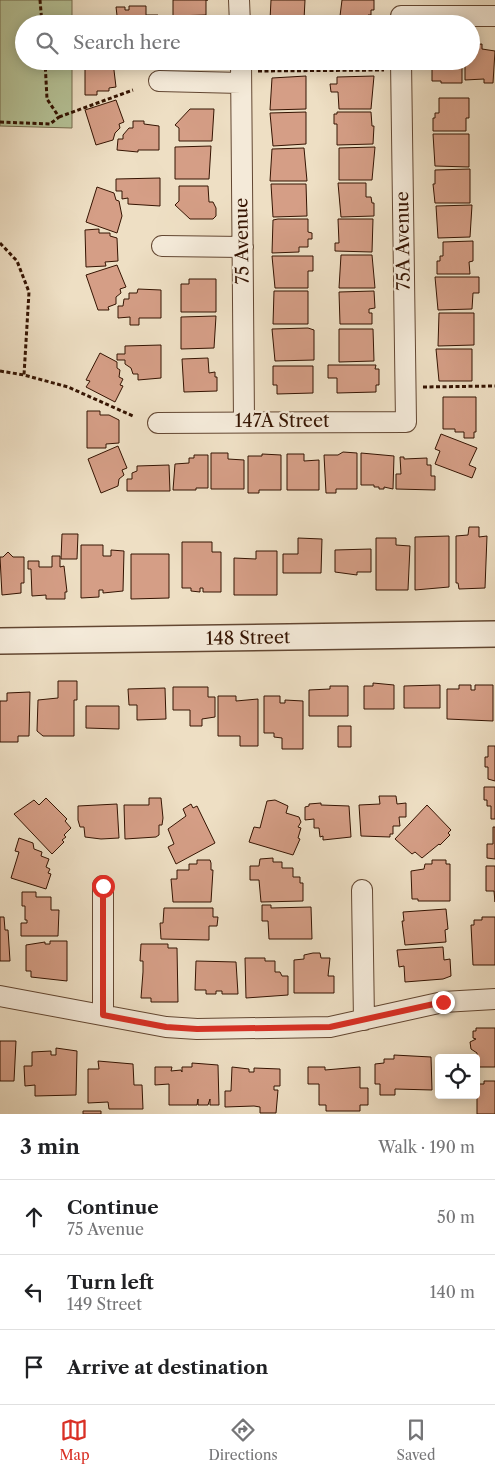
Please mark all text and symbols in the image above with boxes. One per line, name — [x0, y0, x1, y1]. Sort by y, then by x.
search box — [15, 15, 480, 70]
icon: search — [33, 29, 61, 57]
text: Search here — [73, 31, 181, 54]
street label: 75A Avenue — [391, 191, 415, 291]
street label: 75 Avenue — [230, 197, 254, 285]
street label: 147A Street — [235, 410, 330, 432]
street label: 148 Street — [206, 626, 291, 650]
route start — [92, 875, 115, 898]
route end — [432, 991, 455, 1014]
map controls — [435, 1054, 480, 1099]
button: locate — [435, 1054, 480, 1099]
text: 3 min — [20, 1134, 80, 1159]
text: Walk · 190 m — [378, 1137, 475, 1157]
text: Continue — [67, 1196, 159, 1219]
icon: ahead — [20, 1203, 48, 1231]
text: 50 m — [437, 1207, 475, 1227]
text: 75 Avenue — [67, 1219, 144, 1239]
text: Turn left — [67, 1271, 154, 1294]
icon: left — [20, 1278, 48, 1306]
text: 140 m — [430, 1282, 475, 1302]
text: 149 Street — [67, 1294, 142, 1314]
icon: arrive — [20, 1353, 48, 1381]
text: Arrive at destination — [67, 1356, 268, 1379]
tab: Map — [59, 1416, 90, 1464]
tab: Directions — [208, 1416, 278, 1464]
tab: Saved — [397, 1416, 435, 1464]

